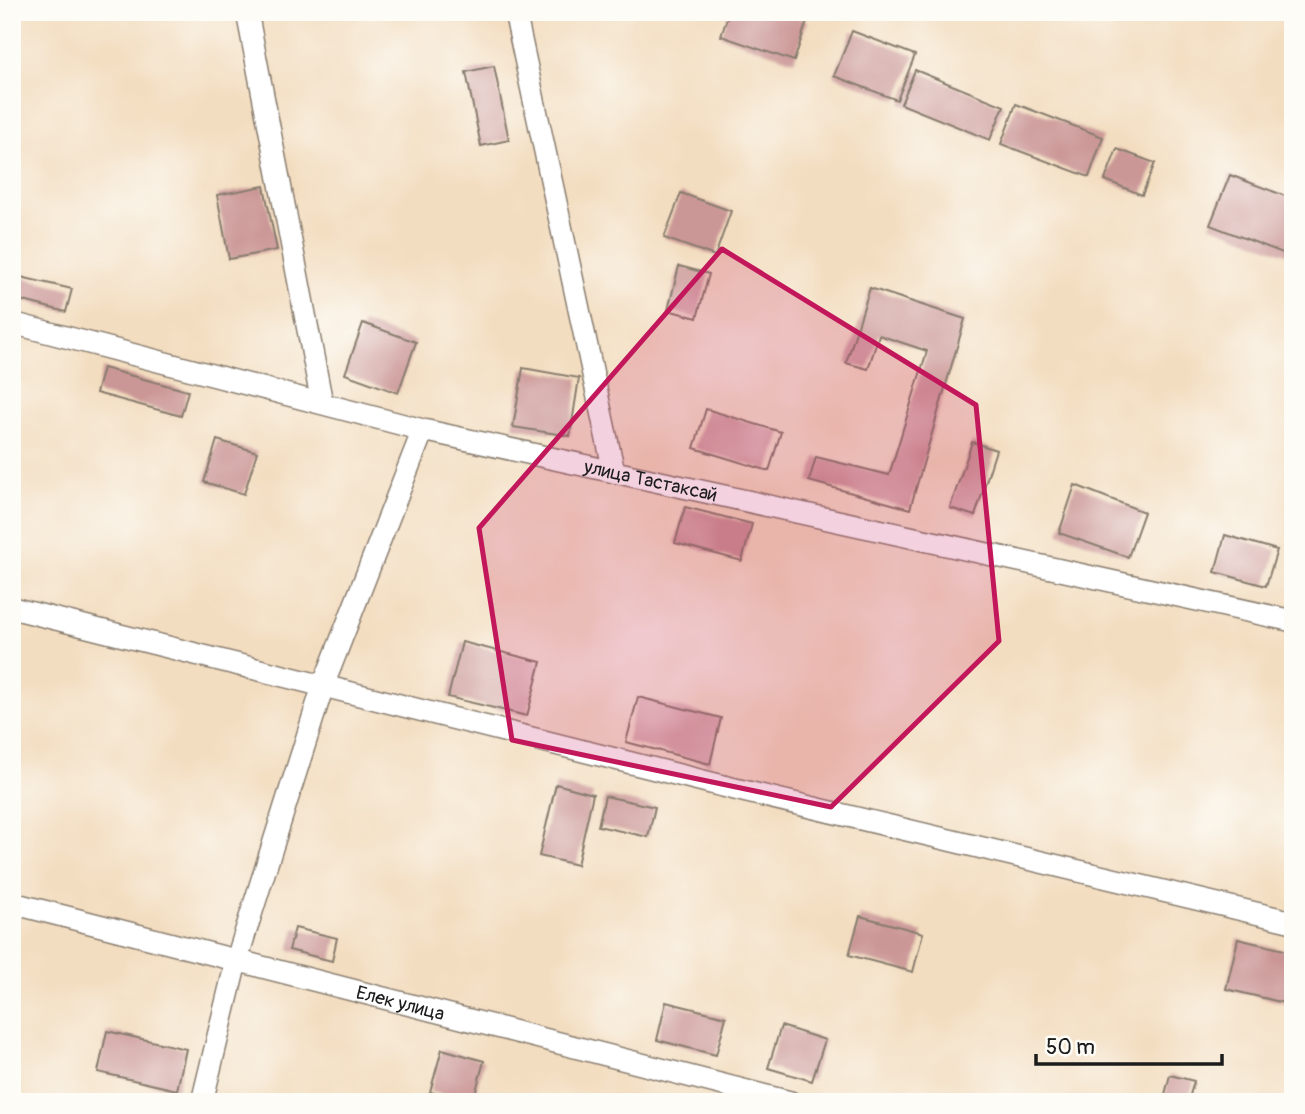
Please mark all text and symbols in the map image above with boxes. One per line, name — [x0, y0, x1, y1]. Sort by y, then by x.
street label: улица Тастаксай — [581, 454, 720, 507]
street label: Елек улица — [353, 980, 447, 1026]
scale bar — [1036, 1023, 1221, 1067]
text: 50 m — [1046, 1034, 1095, 1061]

